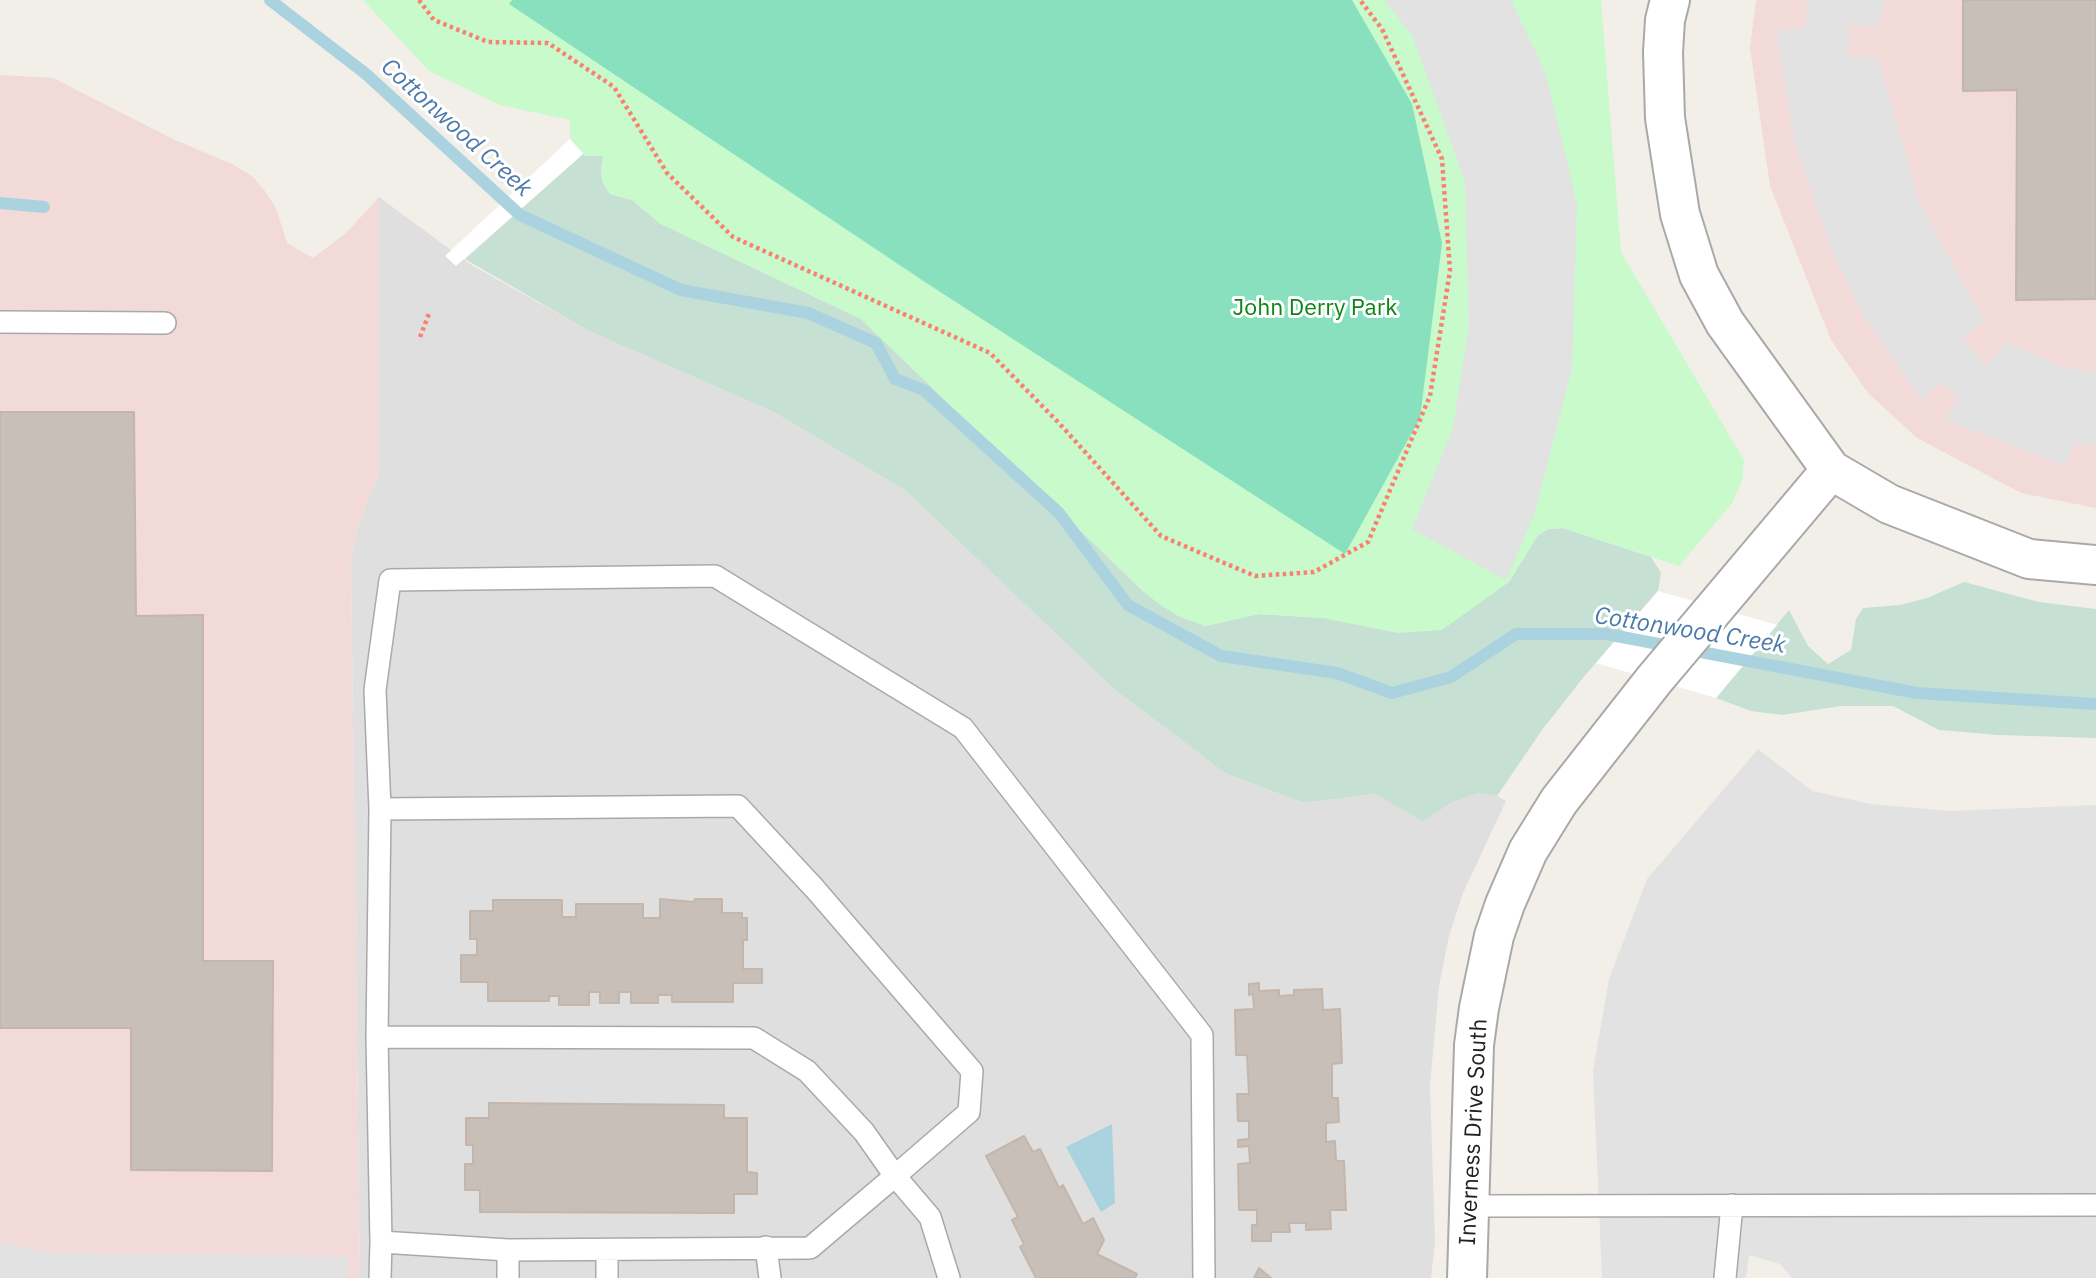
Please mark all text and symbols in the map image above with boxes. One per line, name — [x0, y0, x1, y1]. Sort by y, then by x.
water label: Cottonwood Creek — [375, 53, 537, 203]
park label: John Derry Park — [1233, 294, 1397, 322]
water label: Cottonwood Creek — [1593, 602, 1787, 660]
street label: Inverness Drive South — [1454, 1018, 1494, 1246]

